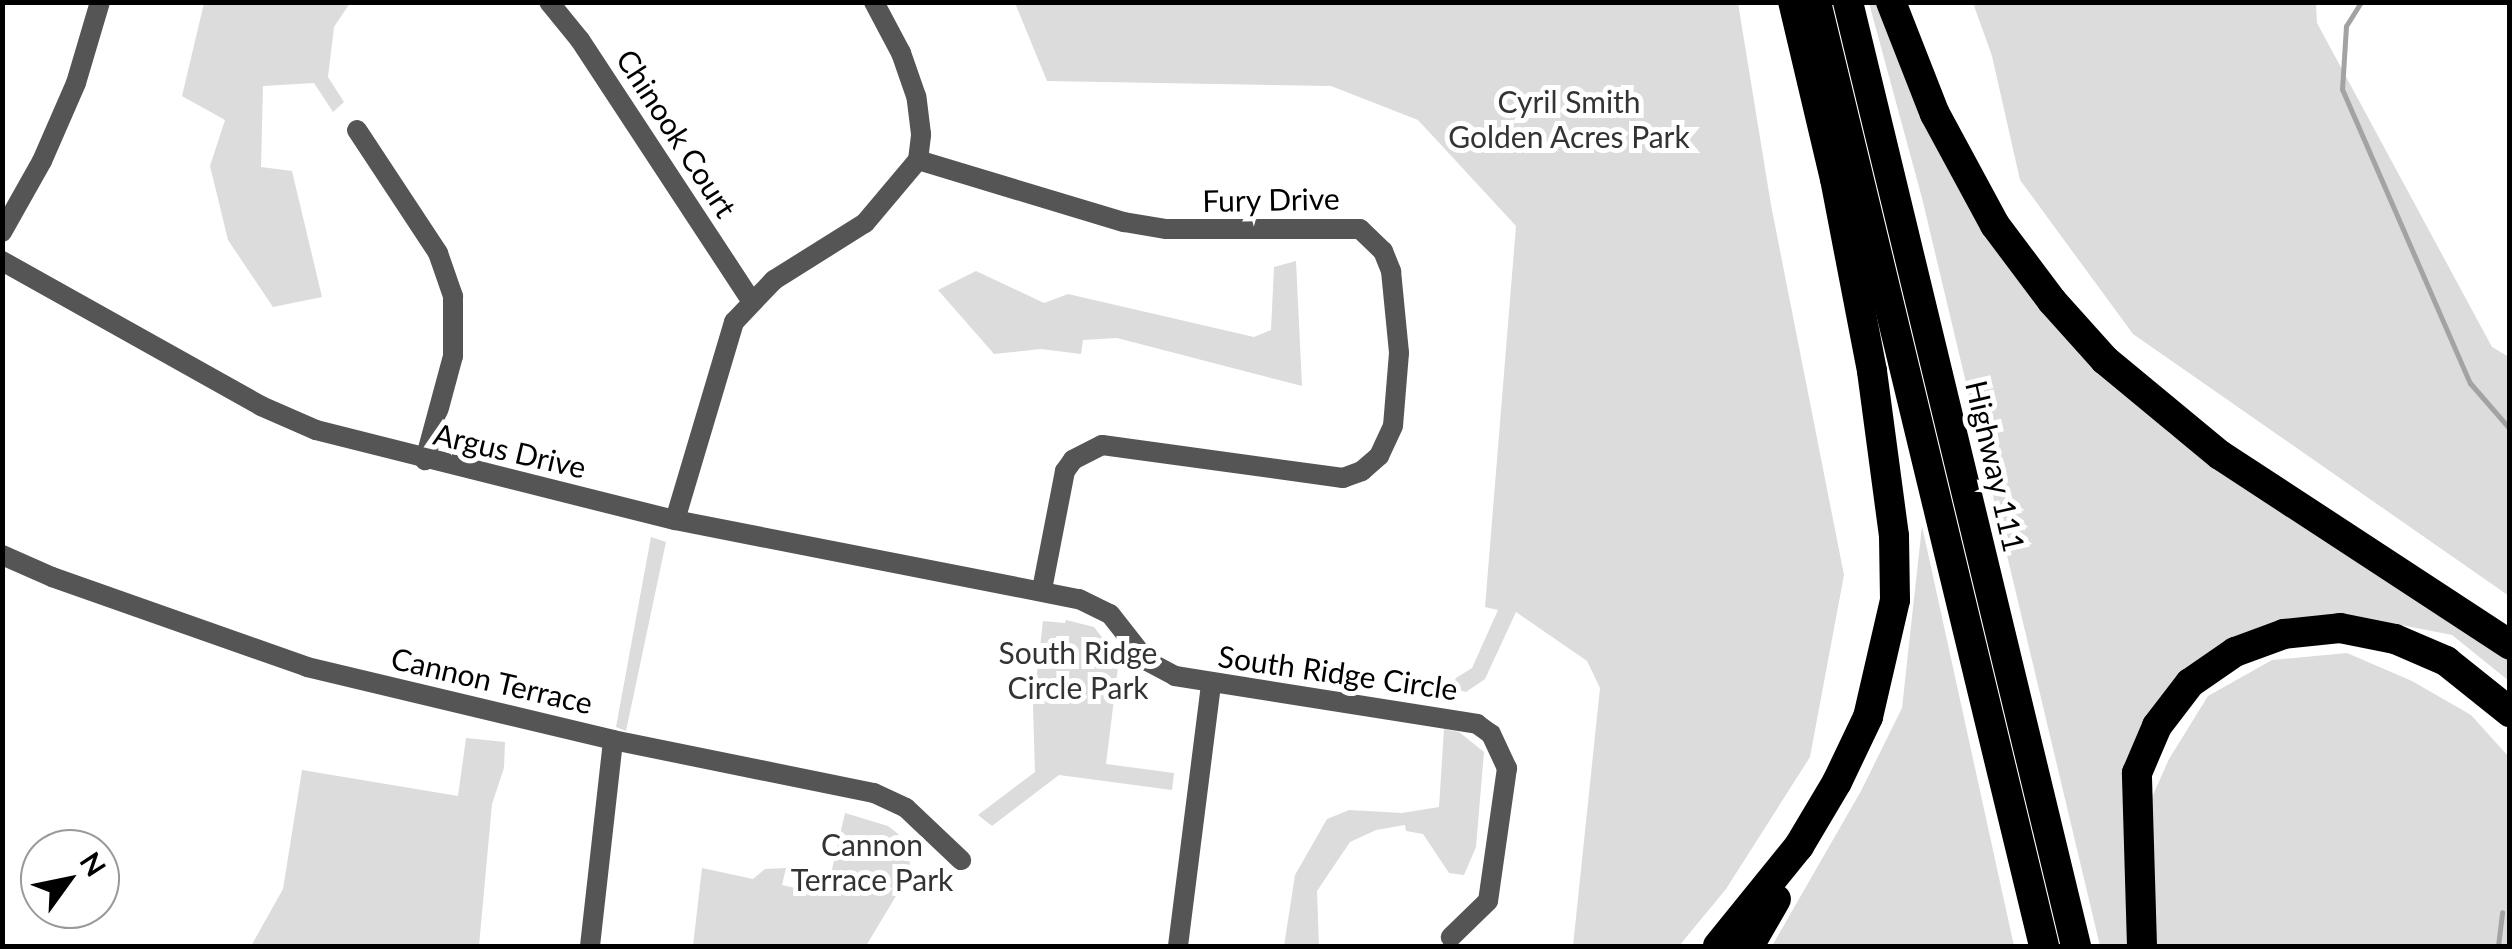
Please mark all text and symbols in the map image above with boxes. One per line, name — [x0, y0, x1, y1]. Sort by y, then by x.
street label: Chinook Court — [609, 42, 745, 224]
park label: Cyril Smith Golden Acres Park — [1448, 83, 1690, 154]
street label: Fury Drive — [1202, 180, 1340, 218]
street label: Highway 111 — [1959, 376, 2033, 556]
street label: Argus Drive — [430, 415, 590, 485]
park label: South Ridge Circle Park — [999, 634, 1157, 704]
street label: South Ridge Circle — [1216, 637, 1460, 707]
street label: Cannon Terrace — [388, 639, 596, 721]
park label: Cannon Terrace Park — [791, 826, 953, 896]
north arrow — [20, 829, 120, 929]
text: N — [73, 845, 114, 882]

